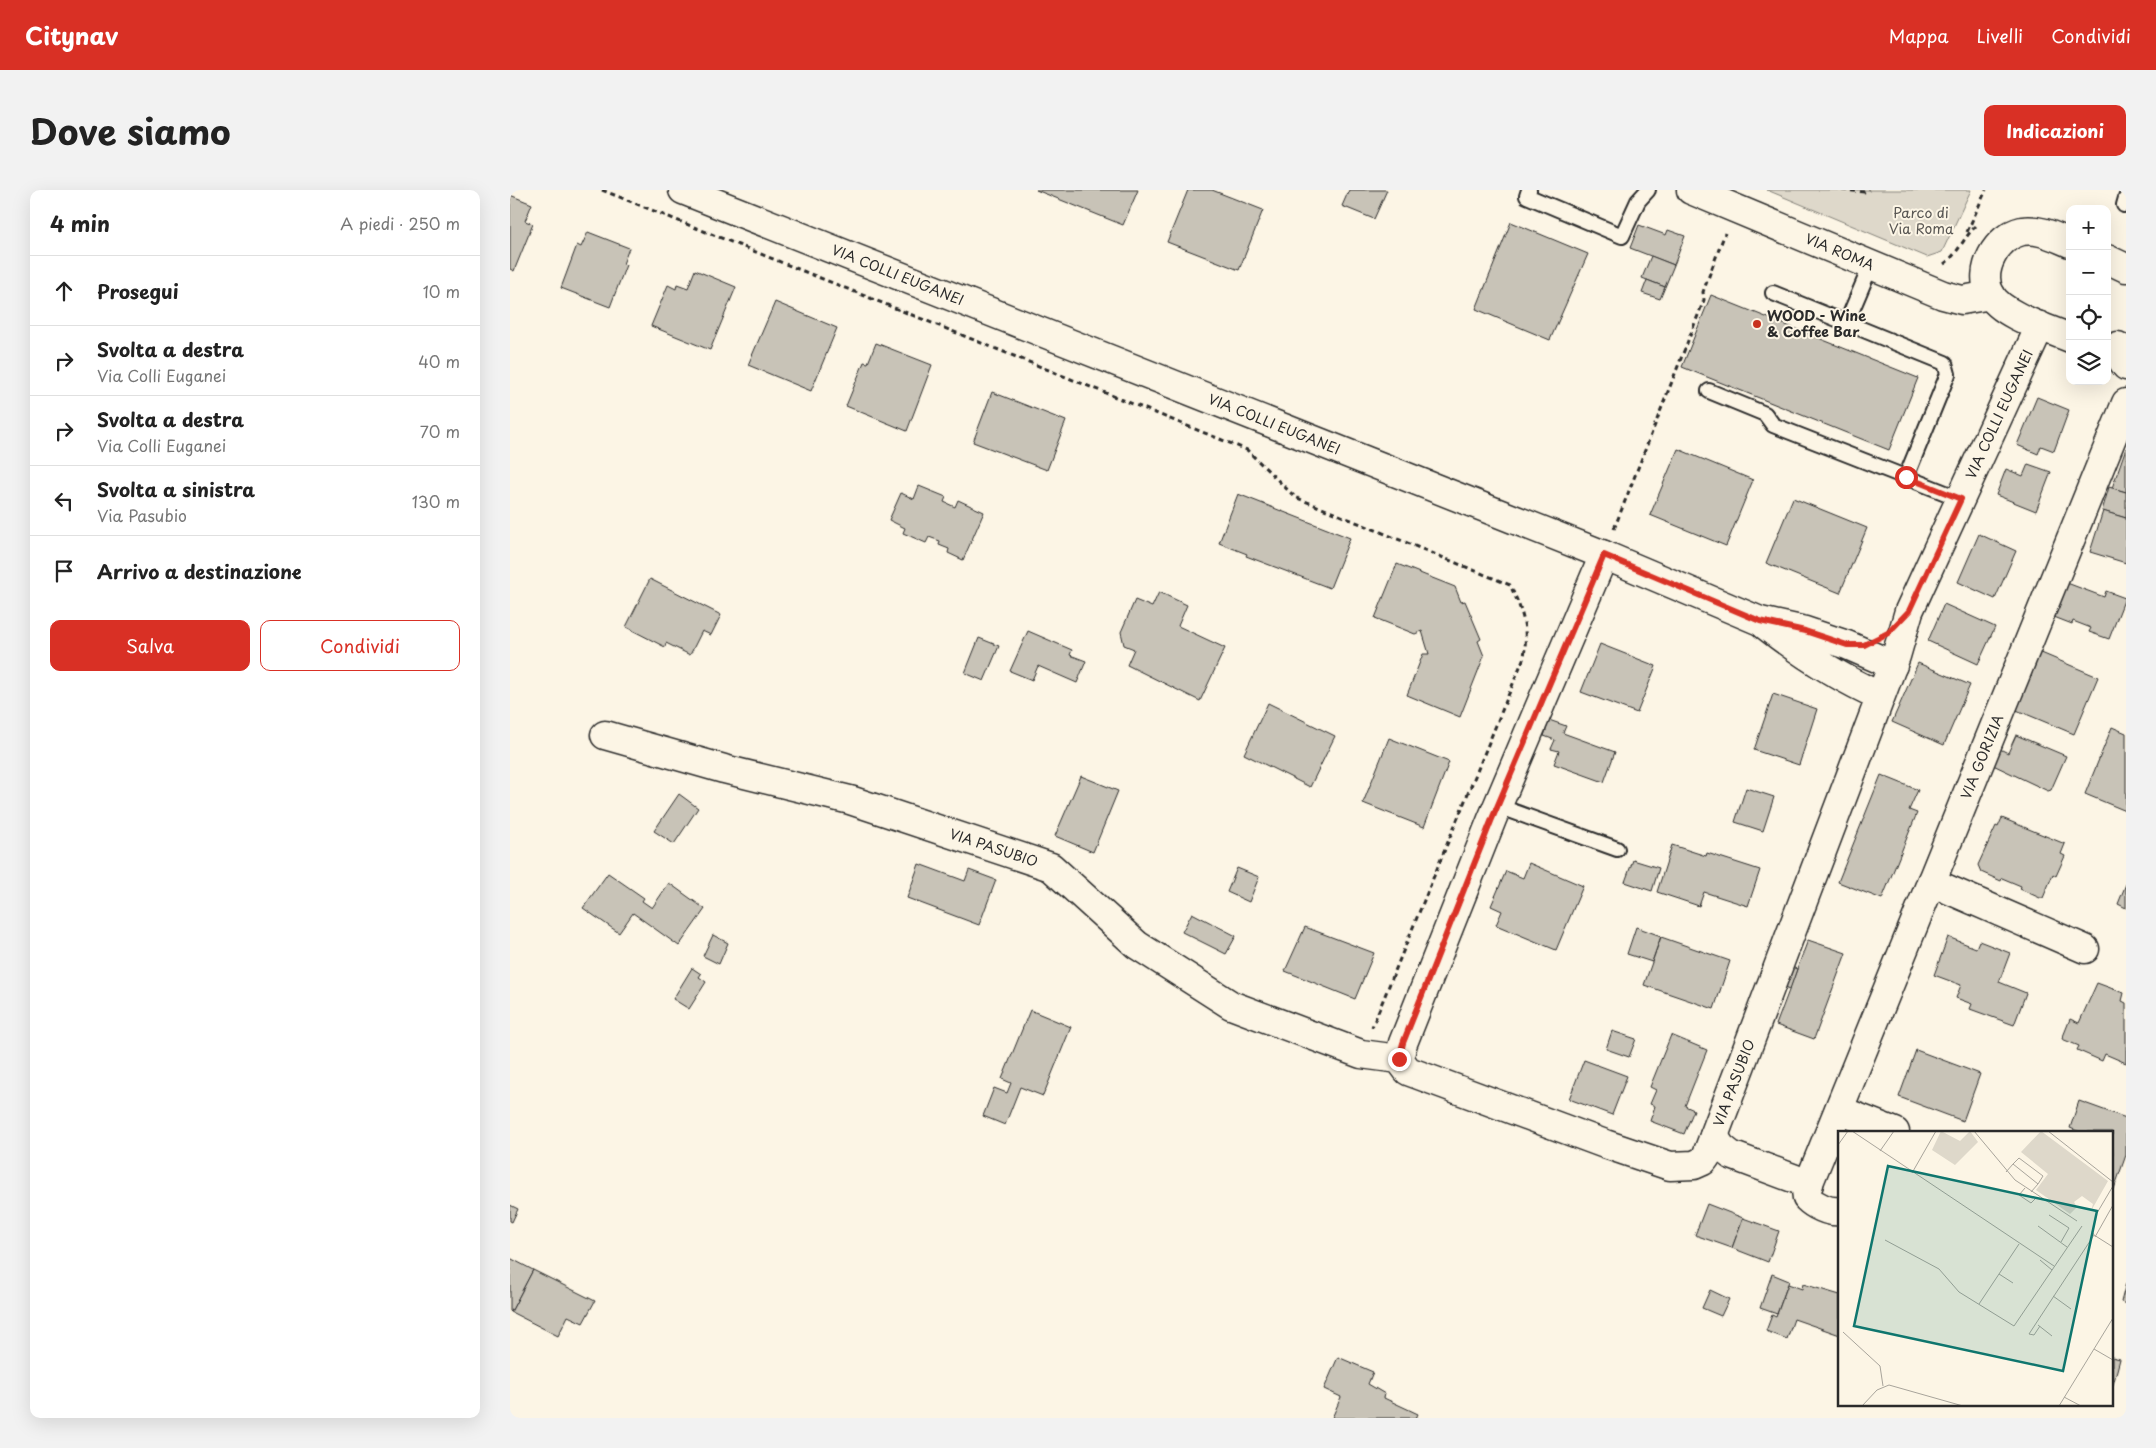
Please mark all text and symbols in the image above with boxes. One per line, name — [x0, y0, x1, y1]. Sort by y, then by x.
text: Citynav — [25, 17, 118, 53]
text: Mappa — [1889, 22, 1949, 49]
text: Livelli — [1977, 22, 2023, 49]
text: Condividi — [2051, 22, 2131, 49]
text: Dove siamo — [30, 104, 231, 157]
button: Indicazioni — [1984, 105, 2126, 156]
park label: Parco di Via Roma — [1889, 202, 1954, 239]
map controls — [2066, 205, 2111, 385]
button: + — [2066, 205, 2111, 250]
text: 4 min — [50, 207, 110, 239]
text: A piedi · 250 m — [340, 211, 460, 235]
street label: VIA ROMA — [1802, 228, 1877, 275]
street label: VIA COLLI EUGANEI — [829, 239, 967, 310]
button: − — [2066, 250, 2111, 295]
icon: ahead — [50, 277, 78, 305]
text: Prosegui — [97, 277, 179, 305]
text: 10 m — [423, 279, 460, 303]
button: locate — [2066, 295, 2111, 340]
place label: WOOD - Wine & Coffee Bar — [1767, 305, 1866, 342]
marker: WOOD - Wine & Coffee Bar — [1751, 318, 1763, 330]
text: Svolta a destra — [97, 335, 244, 363]
button: layers — [2066, 340, 2111, 385]
street label: VIA COLLI EUGANEI — [1960, 346, 2038, 482]
icon: right — [50, 347, 78, 375]
text: 40 m — [418, 349, 460, 373]
text: Via Colli Euganei — [97, 363, 226, 387]
street label: VIA COLLI EUGANEI — [1205, 388, 1344, 460]
text: Svolta a destra — [97, 405, 244, 433]
icon: right — [50, 417, 78, 445]
text: 70 m — [420, 419, 460, 443]
text: Via Colli Euganei — [97, 433, 226, 457]
route start — [1895, 466, 1918, 489]
text: Svolta a sinistra — [97, 475, 255, 503]
icon: left — [50, 487, 78, 515]
text: 130 m — [412, 489, 460, 513]
text: Via Pasubio — [97, 503, 187, 527]
icon: arrive — [50, 557, 78, 585]
text: Arrivo a destinazione — [97, 557, 302, 585]
button: Salva — [50, 620, 250, 671]
button: Condividi — [260, 620, 460, 671]
street label: VIA GORIZIA — [1955, 711, 2008, 802]
street label: VIA PASUBIO — [947, 823, 1041, 872]
street label: VIA PASUBIO — [1707, 1036, 1760, 1130]
route end — [1388, 1048, 1411, 1071]
inset map — [1838, 1131, 2114, 1406]

